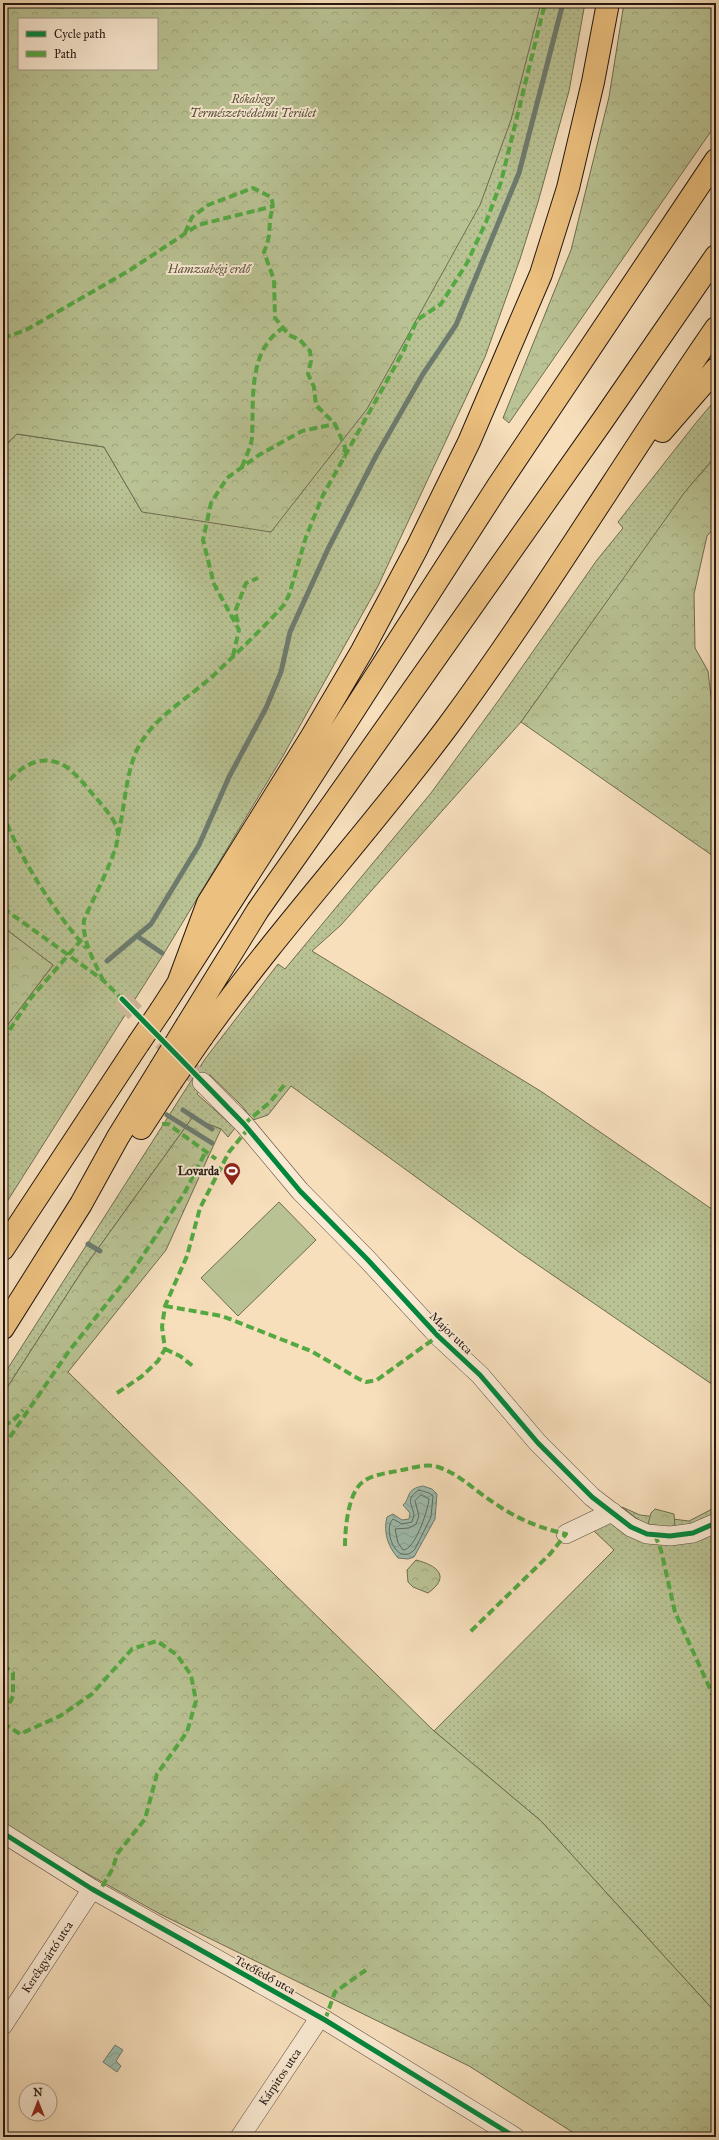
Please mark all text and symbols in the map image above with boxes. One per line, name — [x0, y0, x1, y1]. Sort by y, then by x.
legend — [18, 18, 158, 70]
text: Cycle path — [54, 27, 106, 41]
text: Path — [54, 47, 77, 61]
park label: Rókahegy Természetvédelmi Terület — [190, 92, 317, 120]
park label: Hamzsabégi erdő — [167, 262, 253, 276]
sports icon: Lovarda — [222, 1161, 242, 1186]
place label: Lovarda — [178, 1164, 220, 1178]
street label: Major utca — [427, 1309, 476, 1358]
street label: Kerékgyártó utca — [19, 1918, 76, 1996]
street label: Tetőfedő utca — [232, 1953, 299, 1998]
street label: Kárpitos utca — [256, 2045, 304, 2108]
north arrow — [18, 2082, 58, 2122]
text: N — [33, 2086, 43, 2099]

